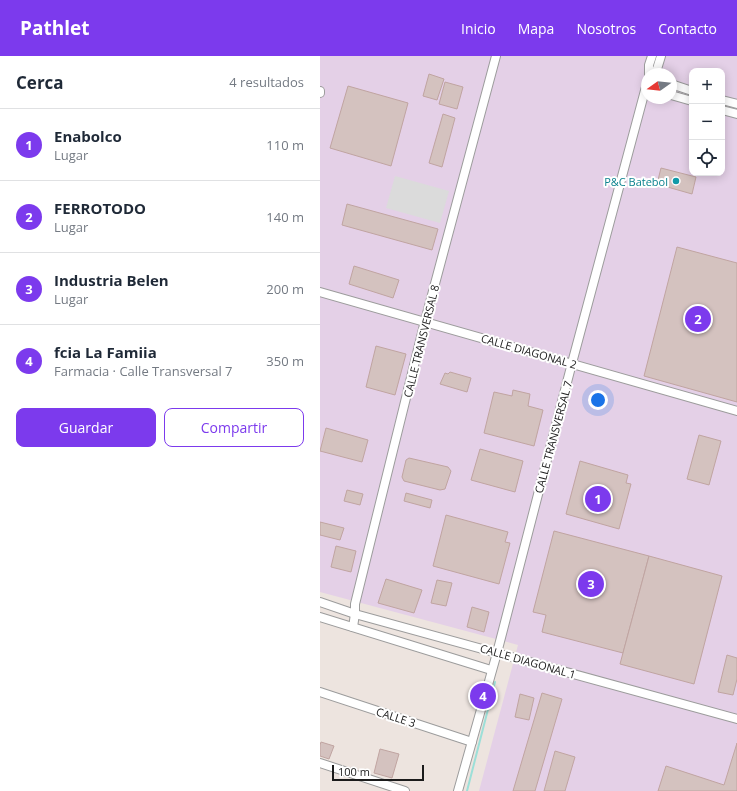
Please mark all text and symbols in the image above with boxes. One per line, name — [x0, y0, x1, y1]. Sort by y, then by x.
text: Pathlet — [20, 15, 89, 41]
text: Inicio — [461, 19, 496, 38]
text: Mapa — [518, 19, 554, 38]
text: Nosotros — [576, 19, 636, 38]
text: Contacto — [658, 19, 717, 38]
north arrow — [641, 68, 677, 104]
map controls — [689, 68, 725, 176]
button: + — [689, 68, 725, 104]
text: Cerca — [16, 71, 64, 94]
text: 4 resultados — [229, 73, 304, 91]
button: − — [689, 104, 725, 140]
text: Enabolco — [54, 126, 122, 146]
text: 1 — [25, 136, 33, 154]
text: 110 m — [266, 136, 304, 154]
button: locate — [689, 140, 725, 176]
text: Lugar — [54, 146, 88, 164]
place label: P&C Batebol — [604, 174, 668, 189]
marker: P&C Batebol — [671, 176, 681, 186]
text: FERROTODO — [54, 198, 146, 218]
text: 2 — [25, 208, 33, 226]
text: 140 m — [266, 208, 304, 226]
text: Lugar — [54, 218, 88, 236]
text: Industria Belen — [54, 270, 169, 290]
text: 3 — [25, 280, 33, 298]
text: 200 m — [266, 280, 304, 298]
street label: CALLE TRANSVERSAL 8 — [400, 283, 442, 399]
text: Lugar — [54, 290, 88, 308]
pin: 2 — [685, 304, 711, 334]
street label: CALLE DIAGONAL 2 — [479, 330, 579, 372]
text: fcia La Famiia — [54, 342, 157, 362]
text: 4 — [25, 352, 33, 370]
text: 350 m — [266, 352, 304, 370]
text: Farmacia · Calle Transversal 7 — [54, 362, 233, 380]
street label: CALLE TRANSVERSAL 7 — [531, 379, 575, 495]
your location — [588, 390, 608, 410]
button: Guardar — [16, 408, 156, 447]
button: Compartir — [164, 408, 304, 447]
pin: 1 — [585, 484, 611, 514]
pin: 3 — [578, 569, 604, 599]
street label: CALLE DIAGONAL 1 — [478, 640, 578, 682]
pin: 4 — [470, 681, 496, 711]
street label: CALLE 3 — [374, 704, 418, 730]
scale bar — [332, 763, 424, 782]
text: 100 m — [338, 764, 370, 779]

